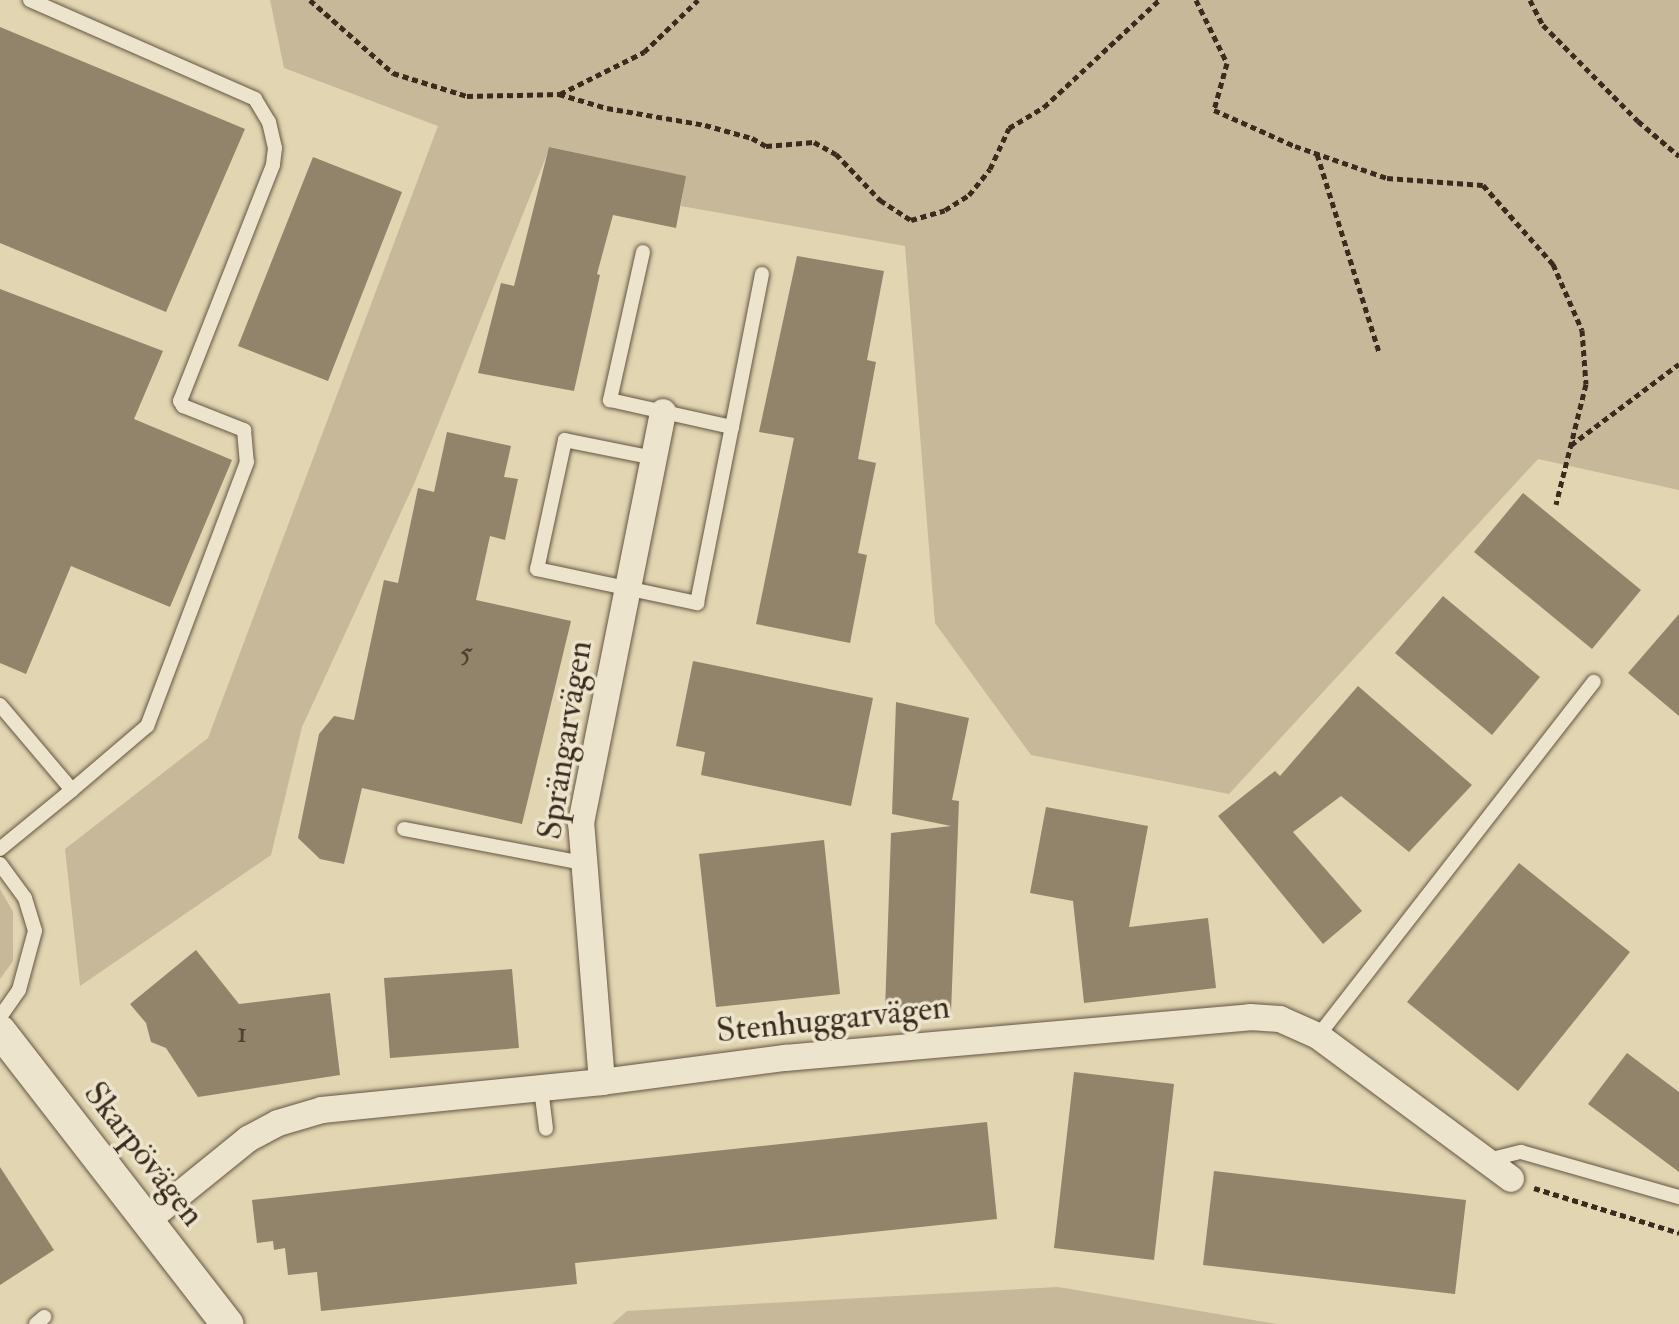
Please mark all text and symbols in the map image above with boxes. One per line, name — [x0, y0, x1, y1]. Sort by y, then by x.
house number: 5 — [459, 635, 473, 671]
street label: Sprängarvägen — [529, 638, 601, 842]
street label: Stenhuggarvägen — [714, 986, 952, 1052]
house number: 1 — [237, 1015, 247, 1051]
street label: Skarpövägen — [75, 1074, 213, 1234]

